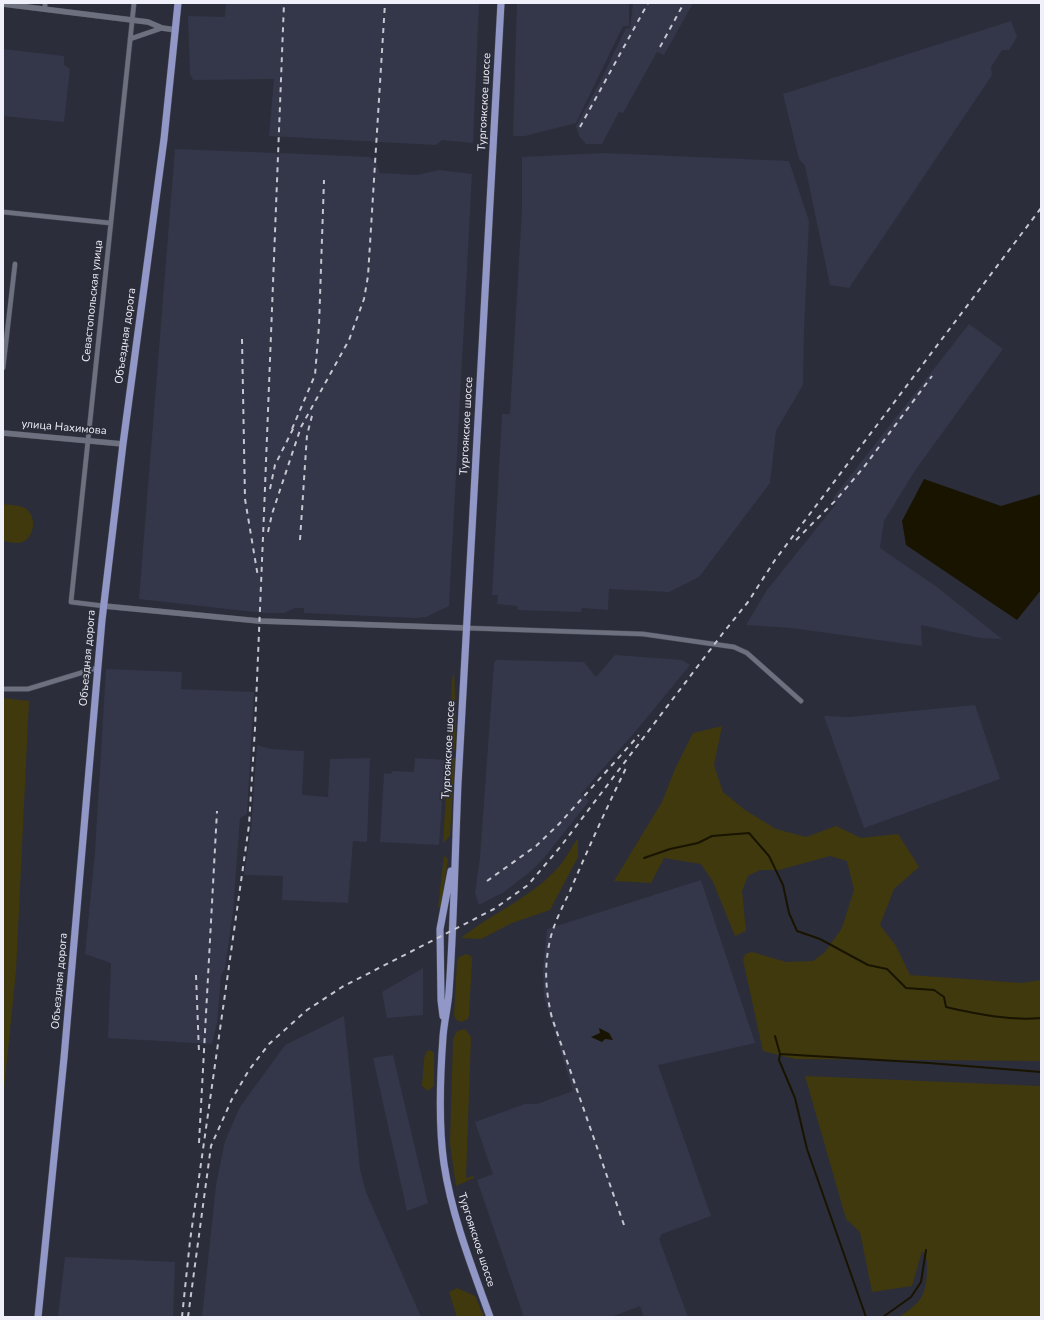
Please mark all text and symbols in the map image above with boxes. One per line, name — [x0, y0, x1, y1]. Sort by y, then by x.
street label: Тургоякское шоссе — [476, 53, 494, 151]
street label: Севастопольская улица — [80, 239, 106, 363]
street label: Объездная дорога — [113, 287, 139, 385]
street label: Тургоякское шоссе — [458, 377, 476, 475]
street label: улица Нахимова — [21, 418, 107, 438]
street label: Объездная дорога — [77, 609, 99, 707]
street label: Тургоякское шоссе — [440, 701, 458, 799]
street label: Объездная дорога — [49, 932, 71, 1030]
street label: Тургоякское шоссе — [455, 1191, 497, 1289]

